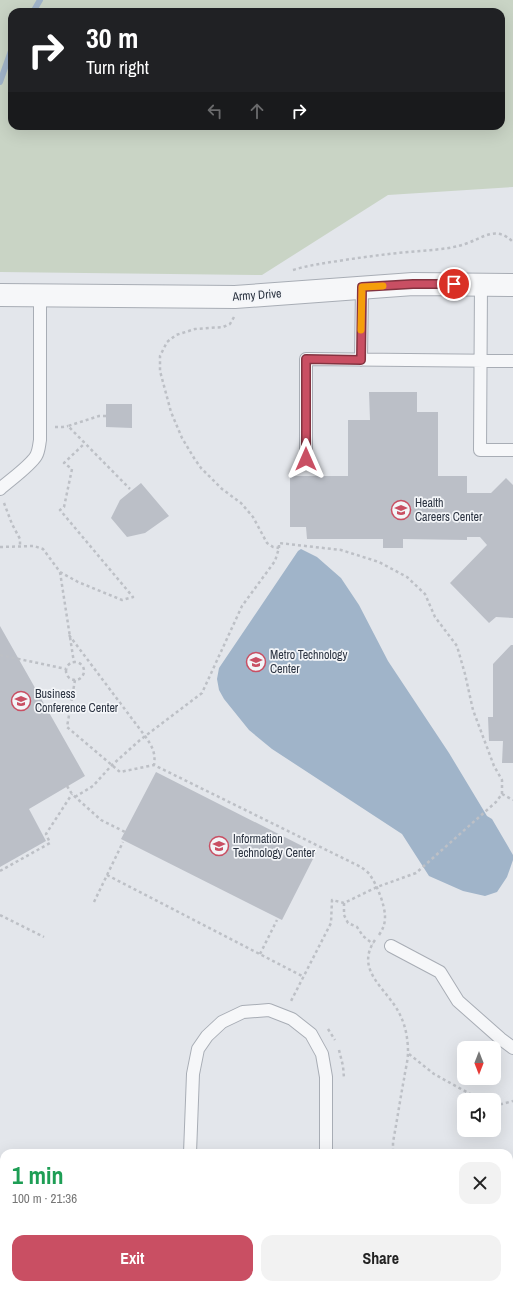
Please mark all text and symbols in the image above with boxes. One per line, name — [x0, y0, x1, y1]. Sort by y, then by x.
text: 30 m — [86, 19, 138, 57]
icon: right — [20, 24, 72, 76]
text: Turn right — [86, 55, 149, 80]
icon: left — [204, 100, 226, 122]
icon: ahead — [246, 100, 268, 122]
icon: right — [288, 100, 310, 122]
pin — [437, 267, 471, 301]
icon: arrive — [443, 273, 465, 295]
street label: Army Drive — [231, 285, 282, 305]
position arrow — [285, 438, 327, 480]
place label: Health Careers Center — [415, 495, 483, 525]
school or university icon: Health Careers Center — [390, 499, 412, 521]
place label: Metro Technology Center — [270, 647, 348, 677]
school or university icon: Metro Technology Center — [245, 651, 267, 673]
place label: Business Conference Center — [35, 686, 119, 716]
school or university icon: Business Conference Center — [10, 690, 32, 712]
place label: Information Technology Center — [233, 831, 316, 861]
school or university icon: Information Technology Center — [208, 835, 230, 857]
north arrow — [457, 1041, 501, 1085]
map controls — [457, 1041, 501, 1137]
button: sound — [457, 1093, 501, 1137]
text: 1 min — [12, 1159, 63, 1191]
button: close — [459, 1162, 501, 1204]
text: 100 m · 21:36 — [12, 1190, 77, 1207]
button: Exit — [12, 1235, 253, 1281]
button: Share — [261, 1235, 501, 1281]

